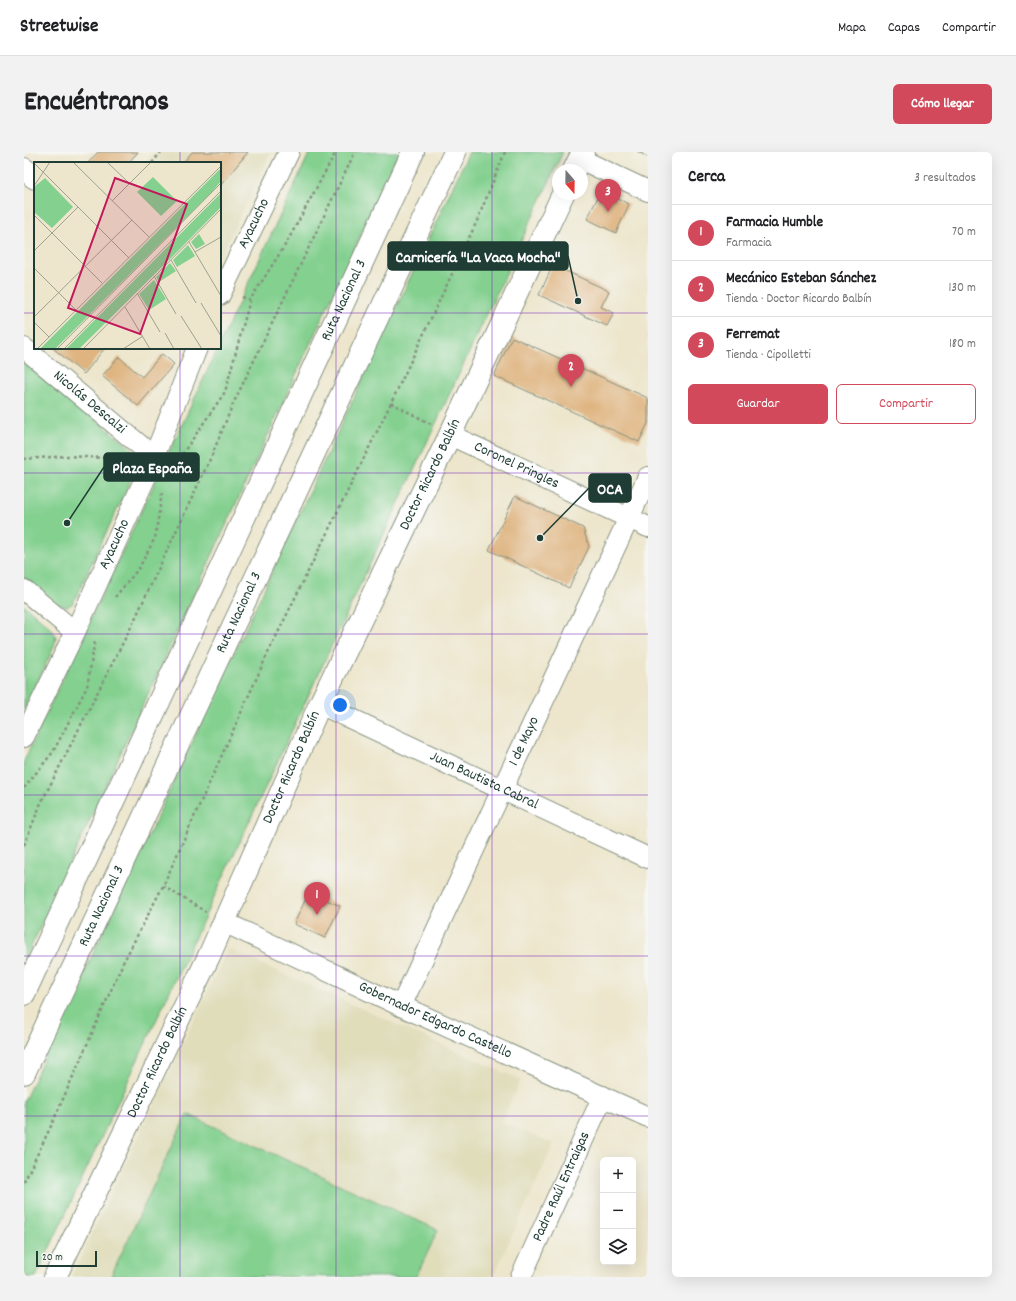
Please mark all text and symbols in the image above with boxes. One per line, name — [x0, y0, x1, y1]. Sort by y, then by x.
text: Streetwise — [20, 14, 98, 41]
text: Mapa — [838, 18, 866, 38]
text: Capas — [888, 18, 920, 38]
text: Compartir — [942, 18, 996, 38]
text: Encuéntranos — [24, 84, 169, 124]
button: Cómo llegar — [893, 84, 992, 124]
inset map — [34, 162, 221, 349]
north arrow — [552, 164, 588, 200]
text: Cerca — [688, 166, 725, 190]
text: 3 resultados — [914, 169, 976, 188]
pin: 3 — [595, 179, 621, 212]
street label: Ayacucho — [233, 195, 276, 253]
text: Farmacia Humble — [726, 212, 823, 234]
text: 1 — [700, 223, 702, 242]
text: 70 m — [952, 223, 976, 242]
text: Farmacia — [726, 234, 771, 253]
callout: Carnicería "La Vaca Mocha" — [388, 242, 568, 270]
text: Carnicería "La Vaca Mocha" — [396, 247, 561, 270]
street label: Ruta Nacional 3 — [316, 256, 373, 345]
text: Mecánico Esteban Sánchez — [726, 268, 876, 290]
text: 2 — [698, 279, 704, 298]
text: 130 m — [948, 279, 976, 298]
text: Tienda · Doctor Ricardo Balbín — [726, 290, 872, 309]
text: Ferremat — [726, 324, 780, 346]
text: 3 — [698, 335, 704, 354]
text: 180 m — [949, 335, 976, 354]
text: Tienda · Cipolletti — [726, 346, 811, 365]
pin: 2 — [558, 354, 584, 387]
street label: Nicolás Descalzi — [48, 365, 131, 440]
button: Guardar — [688, 384, 828, 424]
button: Compartir — [836, 384, 976, 424]
street label: Doctor Ricardo Balbín — [394, 415, 467, 534]
street label: Coronel Pringles — [470, 436, 563, 495]
callout: Plaza España — [104, 453, 199, 481]
text: Plaza España — [112, 458, 193, 481]
callout: OCA — [589, 474, 631, 502]
text: OCA — [597, 479, 623, 502]
street label: Ayacucho — [94, 515, 136, 573]
street label: Ruta Nacional 3 — [211, 569, 268, 657]
your location — [330, 695, 350, 715]
street label: Doctor Ricardo Balbín — [257, 707, 327, 828]
street label: 1 de Mayo — [503, 713, 546, 770]
street label: Juan Bautista Cabral — [426, 746, 542, 816]
street label: Ruta Nacional 3 — [73, 862, 130, 951]
pin: 1 — [304, 882, 330, 915]
street label: Gobernador Edgardo Castello — [354, 976, 516, 1066]
street label: Doctor Ricardo Balbín — [122, 1003, 194, 1122]
street label: Padre Raúl Entraigas — [527, 1128, 596, 1246]
map controls — [600, 1157, 636, 1265]
button: + — [600, 1157, 636, 1193]
button: − — [600, 1193, 636, 1229]
button: layers — [600, 1229, 636, 1265]
scale bar — [36, 1249, 97, 1268]
text: 20 m — [42, 1250, 63, 1266]

